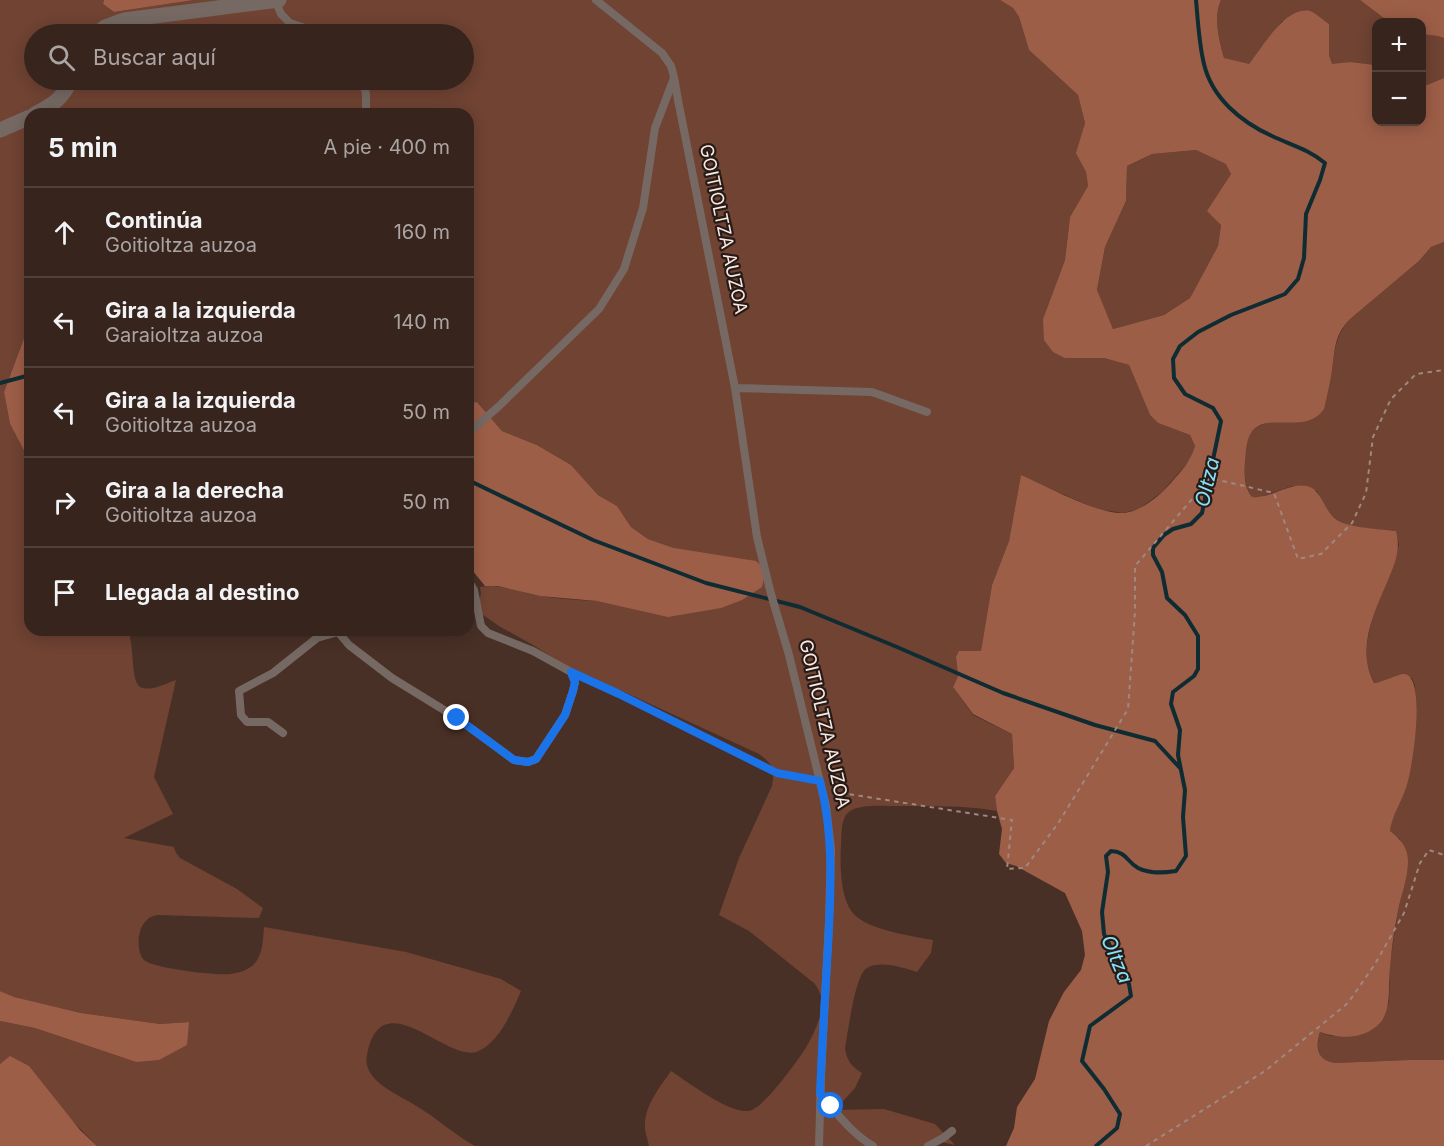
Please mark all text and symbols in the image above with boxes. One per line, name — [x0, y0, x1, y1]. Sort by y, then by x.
map controls — [1372, 18, 1426, 126]
button: + — [1372, 18, 1426, 72]
search box — [24, 24, 474, 90]
icon: search — [45, 41, 78, 74]
text: Buscar aquí — [93, 44, 216, 70]
button: − — [1372, 72, 1426, 126]
text: 5 min — [48, 132, 118, 163]
text: A pie · 400 m — [324, 135, 450, 159]
street label: GOITIOLTZA AUZOA — [696, 142, 752, 316]
text: Continúa — [105, 207, 203, 233]
icon: ahead — [48, 216, 81, 249]
text: 160 m — [394, 220, 450, 244]
text: Goitioltza auzoa — [105, 233, 257, 257]
text: Gira a la izquierda — [105, 297, 296, 323]
icon: left — [48, 306, 81, 339]
text: 140 m — [393, 310, 450, 334]
text: Garaioltza auzoa — [105, 323, 264, 347]
text: Gira a la izquierda — [105, 387, 296, 413]
icon: left — [48, 396, 81, 429]
text: 50 m — [402, 400, 450, 424]
text: Goitioltza auzoa — [105, 413, 257, 437]
water label: Oltza — [1190, 455, 1224, 509]
text: Gira a la derecha — [105, 477, 284, 503]
icon: right — [48, 486, 81, 519]
text: 50 m — [402, 490, 450, 514]
text: Goitioltza auzoa — [105, 503, 257, 527]
icon: arrive — [48, 576, 81, 609]
text: Llegada al destino — [105, 579, 299, 605]
street label: GOITIOLTZA AUZOA — [795, 637, 855, 811]
route end — [443, 704, 469, 730]
water label: Oltza — [1096, 931, 1138, 987]
route start — [817, 1092, 843, 1118]

